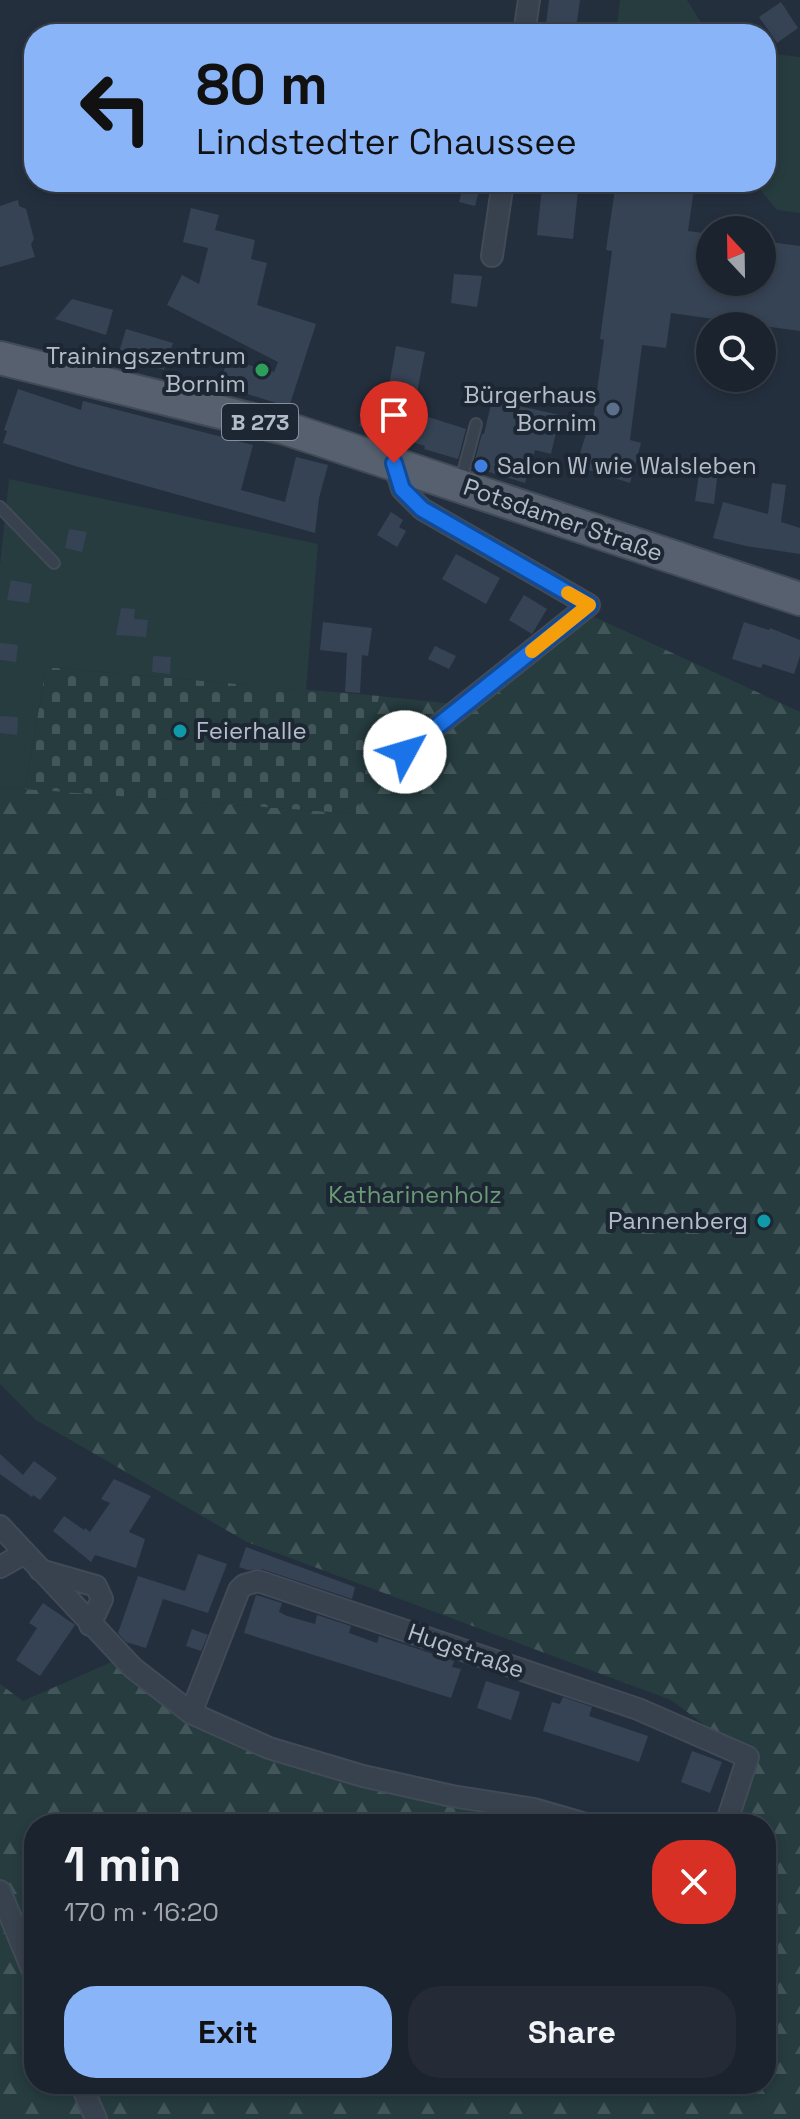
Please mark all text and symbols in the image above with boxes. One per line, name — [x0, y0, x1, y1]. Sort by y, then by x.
text: 80 m — [196, 49, 328, 120]
icon: left — [64, 56, 168, 160]
text: Lindstedter Chaussee — [196, 119, 577, 165]
north arrow — [696, 216, 776, 296]
map controls — [696, 216, 776, 392]
button: search — [696, 312, 776, 392]
place label: Trainingszentrum Bornim — [46, 340, 246, 399]
marker: Trainingszentrum Bornim — [253, 361, 271, 379]
place label: Bürgerhaus Bornim — [464, 379, 597, 438]
pin — [360, 381, 428, 463]
icon: arrive — [372, 393, 416, 437]
marker: Bürgerhaus Bornim — [604, 400, 622, 418]
road number: B 273 — [222, 404, 298, 440]
place label: Salon W wie Walsleben — [497, 450, 757, 481]
marker: Salon W wie Walsleben — [472, 457, 490, 475]
street label: Potsdamer Straße — [459, 471, 667, 568]
position arrow — [363, 710, 447, 794]
place label: Feierhalle — [196, 715, 307, 746]
marker: Feierhalle — [171, 722, 189, 740]
park label: Katharinenholz — [328, 1179, 502, 1210]
place label: Pannenberg — [608, 1205, 748, 1236]
marker: Pannenberg — [755, 1212, 773, 1230]
street label: Hugstraße — [404, 1616, 528, 1685]
text: 1 min — [64, 1834, 181, 1895]
button: close — [652, 1840, 736, 1924]
text: 170 m · 16:20 — [64, 1895, 219, 1929]
button: Exit — [64, 1986, 392, 2078]
button: Share — [408, 1986, 736, 2078]

